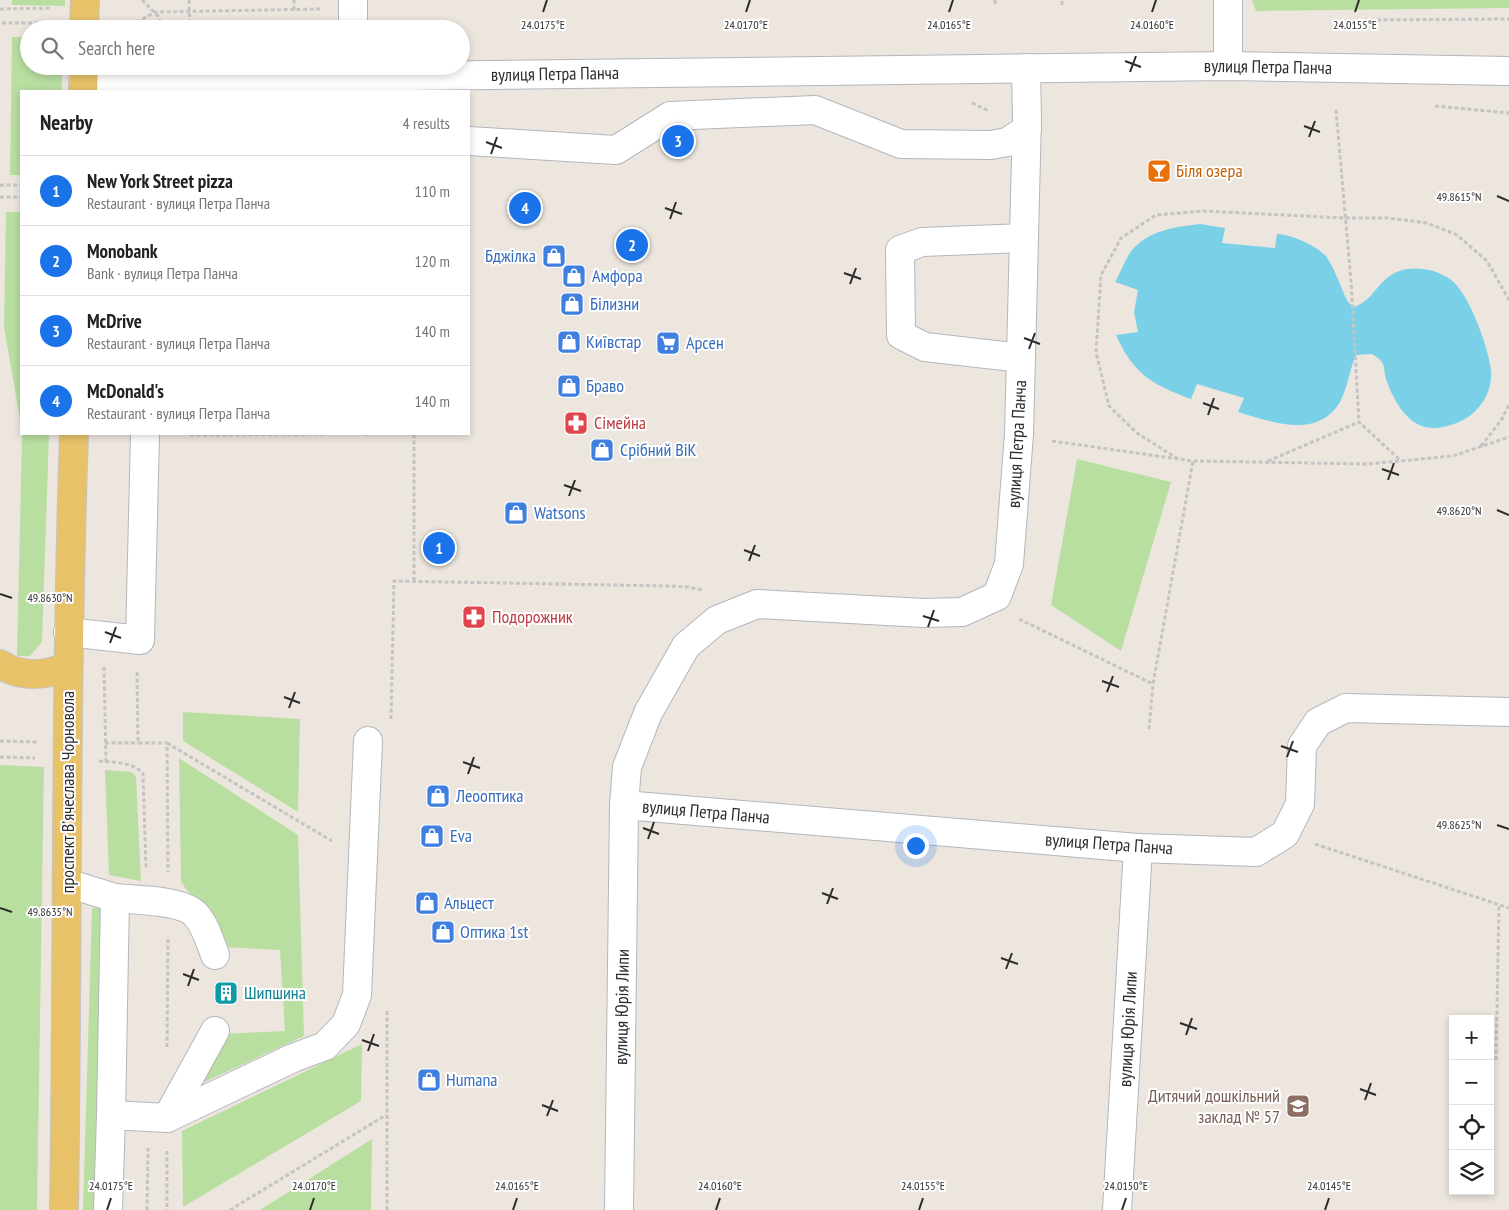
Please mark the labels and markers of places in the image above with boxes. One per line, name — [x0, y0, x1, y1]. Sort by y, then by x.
pin: 3 — [662, 122, 694, 160]
bar icon: Біля озера — [1146, 158, 1172, 184]
place label: Біля озера — [1176, 159, 1243, 182]
pin: 4 — [509, 189, 541, 227]
pin: 2 — [616, 226, 648, 264]
shop icon: Бджілка — [541, 243, 567, 269]
place label: Бджілка — [485, 244, 536, 267]
shop icon: Амфора — [561, 263, 587, 289]
place label: Амфора — [592, 264, 643, 287]
shop icon: Білизни — [559, 291, 585, 317]
place label: Білизни — [590, 292, 639, 315]
shop icon: Київстар — [556, 329, 582, 355]
place label: Київстар — [586, 330, 641, 353]
supermarket icon: Арсен — [655, 330, 681, 356]
place label: Арсен — [686, 331, 724, 354]
shop icon: Браво — [556, 373, 582, 399]
place label: Браво — [586, 374, 624, 397]
pharmacy icon: Сімейна — [563, 410, 589, 436]
place label: Сімейна — [594, 411, 646, 434]
shop icon: Срібний ВіК — [589, 437, 615, 463]
place label: Срібний ВіК — [620, 438, 697, 461]
shop icon: Watsons — [503, 500, 529, 526]
place label: Watsons — [534, 501, 585, 524]
pin: 1 — [423, 529, 455, 567]
pharmacy icon: Подорожник — [461, 604, 487, 630]
place label: Подорожник — [492, 605, 573, 628]
shop icon: Леооптика — [425, 783, 451, 809]
place label: Леооптика — [455, 784, 523, 807]
shop icon: Eva — [419, 823, 445, 849]
place label: Eva — [450, 824, 472, 847]
shop icon: Альцест — [414, 890, 440, 916]
place label: Альцест — [444, 891, 494, 914]
shop icon: Оптика 1st — [430, 919, 456, 945]
place label: Оптика 1st — [460, 920, 528, 943]
building icon: Шипшина — [213, 980, 239, 1006]
place label: Шипшина — [244, 981, 306, 1004]
shop icon: Humana — [416, 1067, 442, 1093]
place label: Humana — [446, 1068, 497, 1091]
place label: Дитячий дошкільний заклад № 57 — [1148, 1084, 1280, 1128]
school or university icon: Дитячий дошкільний заклад № 57 — [1285, 1093, 1311, 1119]

